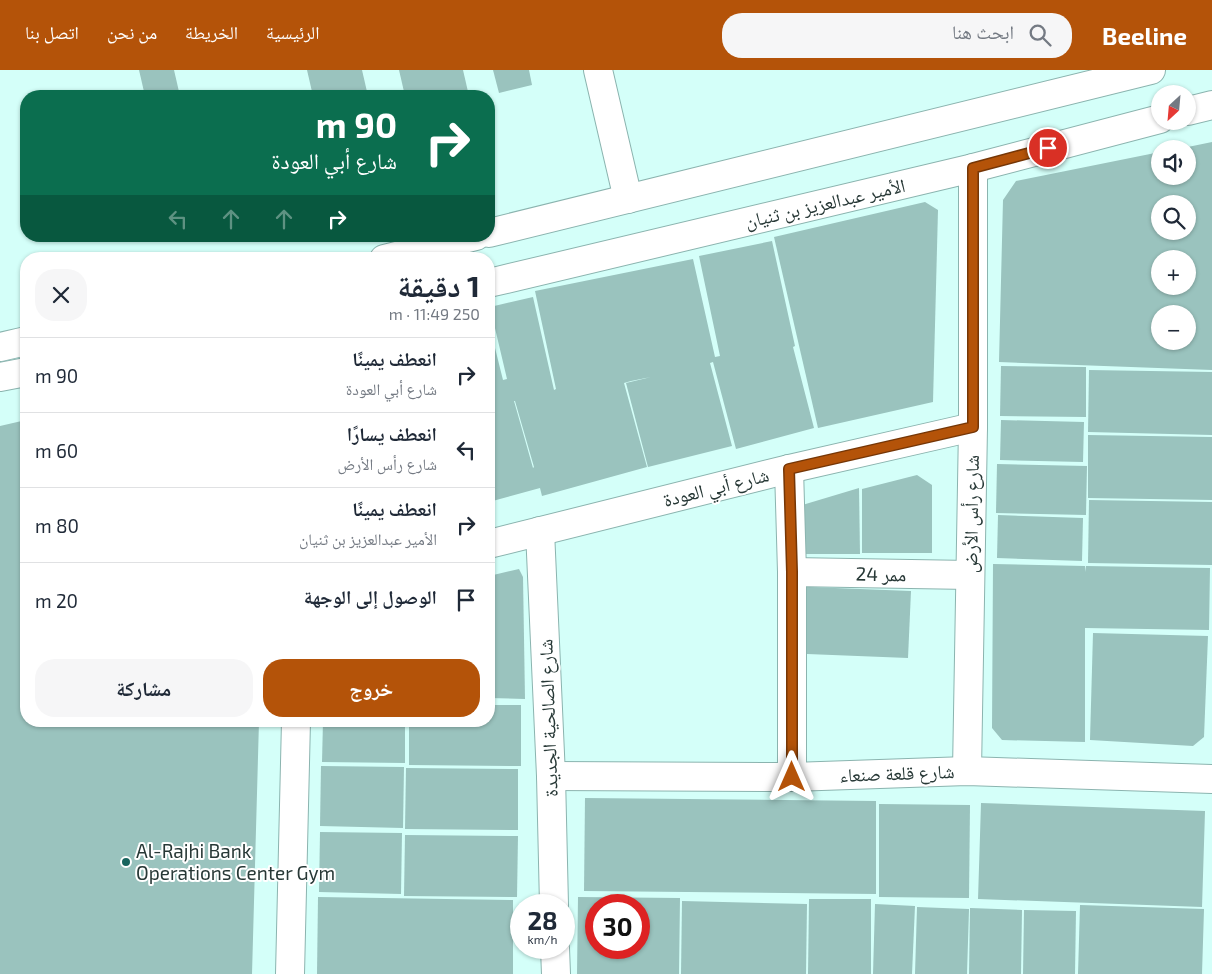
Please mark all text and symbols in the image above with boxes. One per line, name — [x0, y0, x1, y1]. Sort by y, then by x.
search box — [722, 13, 1072, 58]
text: ابحث هنا — [952, 20, 1014, 43]
text: اتصل بنا — [25, 21, 79, 43]
text: من نحن — [107, 21, 157, 43]
text: الخريطة — [185, 21, 238, 43]
text: الرئيسية — [266, 21, 319, 43]
icon: search — [1026, 21, 1054, 49]
text: Beeline — [1102, 21, 1187, 50]
north arrow — [1151, 85, 1196, 130]
map controls — [1151, 85, 1196, 350]
text: 90 m — [316, 103, 397, 145]
icon: right — [415, 110, 480, 175]
pin — [1027, 127, 1069, 169]
icon: arrive — [1034, 134, 1062, 162]
button: sound — [1151, 140, 1196, 185]
text: شارع أبي العودة — [272, 147, 397, 173]
street label: الأمير عبدالعزيز بن ثنيان — [742, 173, 908, 233]
button: search — [1151, 195, 1196, 240]
icon: left — [164, 205, 192, 233]
icon: ahead — [217, 205, 245, 233]
icon: ahead — [270, 205, 298, 233]
icon: right — [323, 205, 351, 233]
button: + — [1151, 250, 1196, 295]
text: 1 دقيقة — [398, 267, 480, 303]
button: close — [35, 269, 87, 321]
text: 250 m · 11:49 — [389, 304, 480, 323]
button: − — [1151, 305, 1196, 350]
text: انعطف يمينًا — [352, 347, 437, 370]
icon: right — [452, 361, 480, 389]
text: 90 m — [35, 364, 78, 387]
text: شارع أبي العودة — [346, 379, 437, 398]
text: انعطف يسارًا — [347, 422, 437, 445]
icon: left — [452, 436, 480, 464]
text: 60 m — [35, 439, 78, 462]
text: شارع رأس الأرض — [337, 454, 437, 473]
street label: شارع رأس الأرض — [958, 455, 984, 573]
street label: شارع أبي العودة — [661, 462, 772, 515]
text: انعطف يمينًا — [352, 497, 437, 520]
icon: right — [452, 511, 480, 539]
text: 80 m — [35, 514, 79, 537]
text: الأمير عبدالعزيز بن ثنيان — [299, 529, 437, 548]
street label: ممر 24 — [855, 562, 907, 586]
text: الوصول إلى الوجهة — [304, 585, 437, 608]
icon: arrive — [452, 586, 480, 614]
text: 20 m — [35, 589, 78, 612]
street label: شارع الصالحية الجديدة — [533, 638, 563, 798]
button: مشاركة — [35, 659, 253, 717]
button: خروج — [263, 659, 480, 717]
position arrow — [765, 750, 817, 802]
street label: شارع قلعة صنعاء — [839, 759, 955, 787]
place label: Al-Rajhi Bank Operations Center Gym — [136, 839, 335, 884]
marker: Al-Rajhi Bank Operations Center Gym — [120, 856, 132, 868]
speed limit sign: 30 — [585, 894, 650, 959]
text: 28 — [527, 905, 558, 935]
text: km/h — [528, 932, 557, 946]

